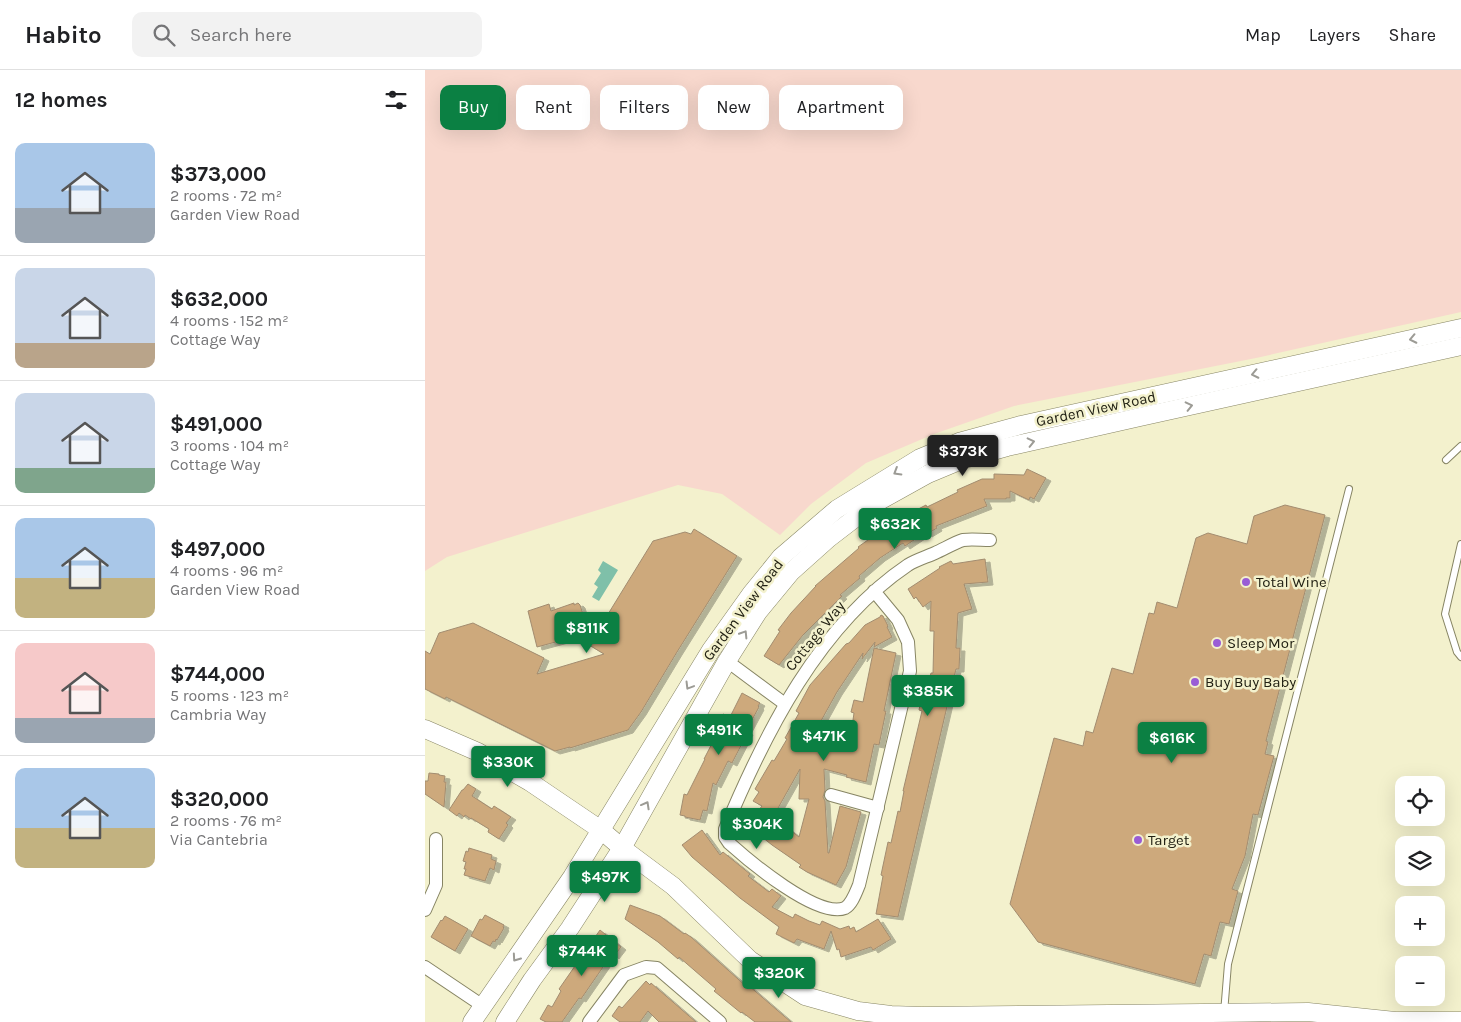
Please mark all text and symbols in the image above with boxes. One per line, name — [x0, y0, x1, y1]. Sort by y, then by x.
search box — [132, 12, 482, 57]
text: Habito — [25, 21, 102, 49]
icon: search — [150, 21, 178, 49]
text: Search here — [190, 24, 292, 46]
text: Map — [1245, 24, 1281, 46]
text: Layers — [1309, 24, 1361, 46]
text: Share — [1389, 24, 1436, 46]
chip: Buy — [440, 85, 506, 130]
chip: Rent — [516, 85, 590, 130]
chip: Filters — [600, 85, 688, 130]
chip: New — [698, 85, 769, 130]
chip: Apartment — [779, 85, 903, 130]
icon: filters — [382, 86, 410, 114]
text: 12 homes — [15, 88, 108, 112]
text: $373,000 — [170, 162, 266, 186]
icon: home — [55, 163, 115, 223]
text: 2 rooms · 72 m² — [170, 186, 282, 205]
text: Garden View Road — [170, 205, 300, 224]
text: $632,000 — [170, 287, 268, 311]
icon: home — [55, 288, 115, 348]
text: 4 rooms · 152 m² — [170, 311, 289, 330]
text: Cottage Way — [170, 330, 261, 349]
one-way arrow — [1409, 333, 1418, 344]
one-way arrow — [1250, 368, 1259, 379]
street label: Garden View Road — [1034, 388, 1158, 430]
one-way arrow — [1185, 401, 1193, 412]
text: $491,000 — [170, 412, 262, 436]
icon: home — [55, 413, 115, 473]
pin: $373K — [928, 434, 998, 477]
text: 3 rooms · 104 m² — [170, 436, 289, 455]
one-way arrow — [1026, 437, 1035, 448]
text: $373K — [938, 441, 988, 460]
text: Cottage Way — [170, 455, 261, 474]
one-way arrow — [893, 465, 902, 475]
pin: $632K — [860, 508, 930, 550]
text: $632K — [870, 514, 920, 533]
text: $497,000 — [170, 537, 265, 561]
icon: home — [55, 538, 115, 598]
street label: Garden View Road — [699, 556, 787, 664]
text: 4 rooms · 96 m² — [170, 561, 283, 580]
place label: Total Wine — [1256, 573, 1327, 591]
marker: Total Wine — [1240, 576, 1252, 588]
text: Garden View Road — [170, 580, 300, 599]
street label: Cottage Way — [781, 597, 849, 675]
pin: $811K — [552, 612, 622, 654]
text: $811K — [565, 618, 609, 637]
one-way arrow — [738, 631, 748, 640]
place label: Sleep Mor — [1227, 634, 1295, 652]
marker: Sleep Mor — [1211, 637, 1223, 649]
text: $744,000 — [170, 662, 265, 686]
icon: home — [55, 663, 115, 723]
place label: Buy Buy Baby — [1205, 673, 1296, 691]
pin: $385K — [893, 674, 963, 717]
marker: Buy Buy Baby — [1189, 676, 1201, 688]
one-way arrow — [686, 680, 696, 689]
text: $385K — [902, 681, 954, 700]
text: 5 rooms · 123 m² — [170, 686, 289, 705]
text: Cambria Way — [170, 705, 266, 724]
pin: $491K — [684, 714, 754, 756]
text: $491K — [696, 720, 742, 739]
pin: $471K — [789, 720, 859, 762]
pin: $616K — [1137, 722, 1207, 764]
text: $471K — [802, 726, 846, 745]
text: $616K — [1149, 728, 1195, 747]
pin: $330K — [473, 746, 543, 788]
text: $330K — [482, 752, 534, 771]
map controls — [1395, 776, 1445, 1006]
button: locate — [1395, 776, 1445, 826]
text: $320,000 — [170, 787, 269, 811]
icon: home — [55, 788, 115, 848]
one-way arrow — [639, 802, 649, 811]
pin: $304K — [722, 808, 792, 850]
text: 2 rooms · 76 m² — [170, 811, 282, 830]
text: $304K — [731, 814, 783, 833]
text: Via Cantebria — [170, 830, 268, 849]
place label: Target — [1148, 831, 1190, 849]
marker: Target — [1132, 834, 1144, 846]
button: layers — [1395, 836, 1445, 886]
pin: $497K — [570, 860, 640, 903]
text: $497K — [581, 867, 629, 886]
button: + — [1395, 896, 1445, 946]
pin: $744K — [547, 934, 617, 977]
text: $744K — [558, 941, 606, 960]
one-way arrow — [513, 952, 522, 962]
pin: $320K — [744, 956, 814, 999]
button: − — [1395, 956, 1445, 1006]
text: $320K — [753, 963, 805, 982]

